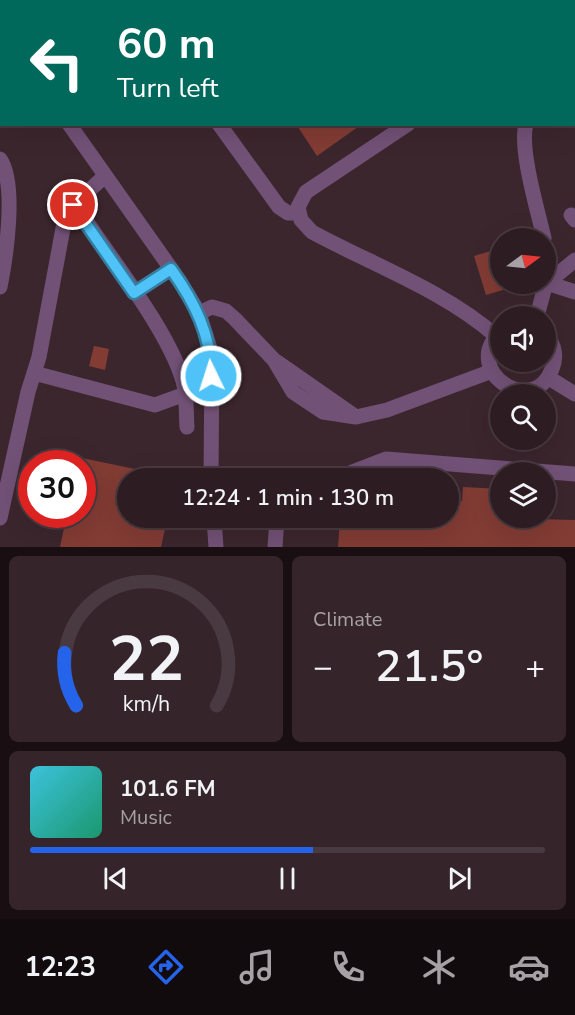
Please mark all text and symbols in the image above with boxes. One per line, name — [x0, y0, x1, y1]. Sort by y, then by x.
text: 60 m — [117, 16, 216, 73]
icon: left — [18, 24, 96, 102]
text: Turn left — [117, 70, 218, 107]
pin — [47, 179, 98, 230]
icon: arrive — [56, 188, 89, 221]
north arrow — [490, 228, 556, 294]
map controls — [490, 228, 556, 528]
button: sound — [490, 306, 556, 372]
position arrow — [179, 344, 243, 408]
button: search — [490, 384, 556, 450]
speed limit sign: 30 — [18, 450, 96, 528]
button: layers — [490, 462, 556, 528]
text: 12:24 · 1 min · 130 m — [182, 483, 394, 513]
text: Climate — [313, 606, 382, 633]
text: 22 — [109, 617, 183, 702]
text: 21.5° — [375, 636, 483, 697]
text: − — [313, 645, 333, 690]
text: + — [525, 645, 545, 690]
text: km/h — [122, 689, 170, 719]
text: 101.6 FM — [120, 774, 216, 804]
text: Music — [120, 804, 172, 831]
icon: previous — [99, 862, 132, 895]
icon: pause — [271, 862, 304, 895]
icon: next — [443, 862, 476, 895]
icon: directions — [145, 946, 187, 988]
icon: music — [236, 946, 278, 988]
icon: phone — [327, 946, 369, 988]
icon: climate — [418, 946, 460, 988]
icon: car — [508, 946, 550, 988]
text: 12:23 — [24, 949, 96, 986]

